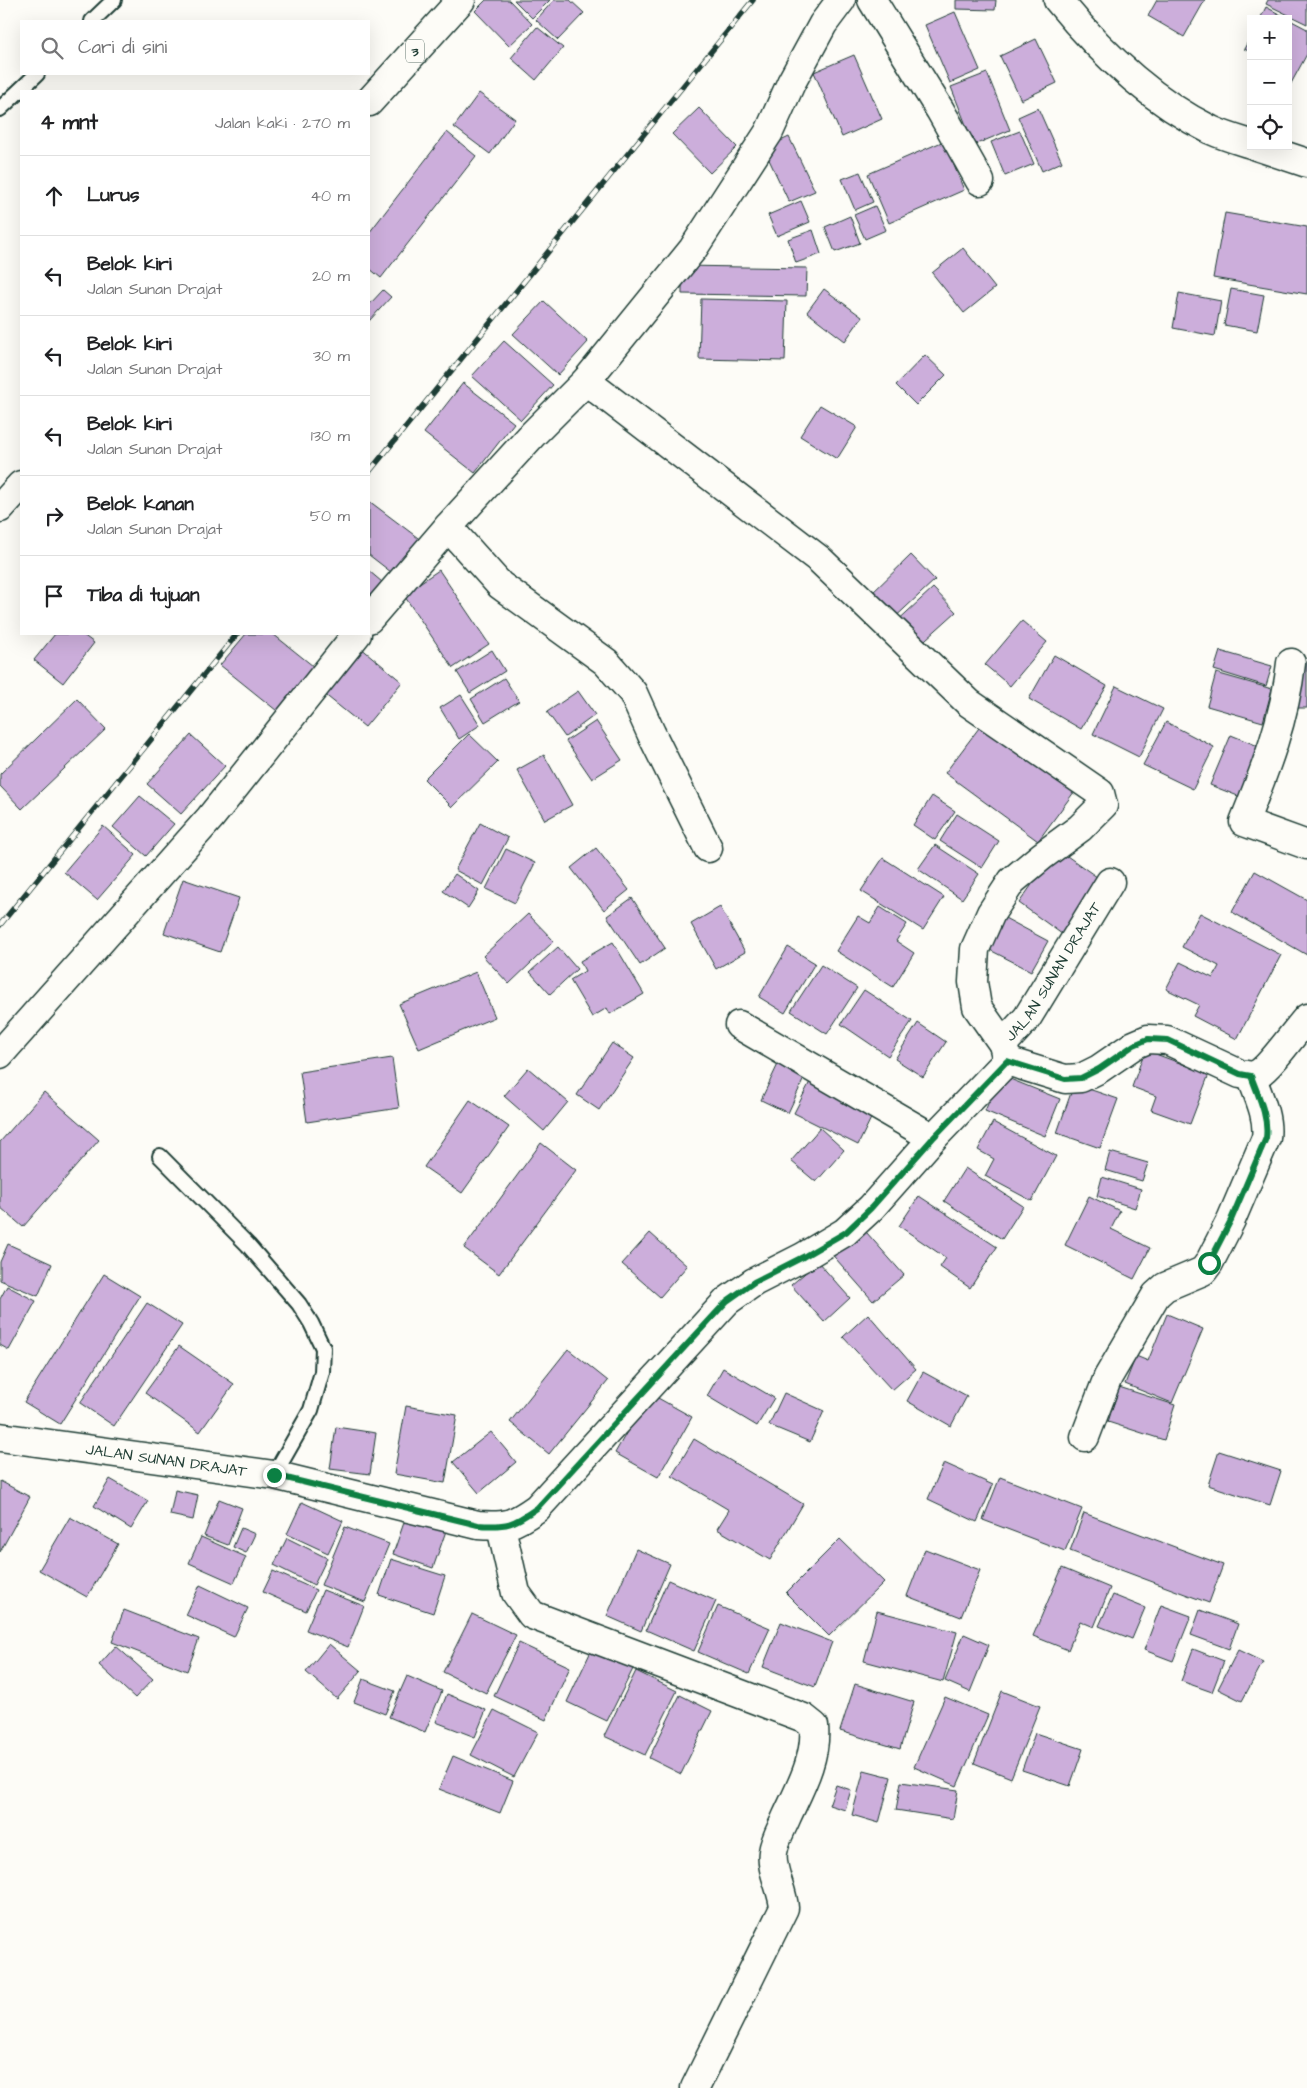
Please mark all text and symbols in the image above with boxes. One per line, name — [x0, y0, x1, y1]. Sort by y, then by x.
map controls — [1247, 15, 1292, 150]
button: + — [1247, 15, 1292, 60]
search box — [20, 20, 370, 75]
icon: search — [38, 34, 66, 62]
text: Cari di sini — [78, 34, 167, 61]
road number: 3 — [406, 40, 424, 62]
button: − — [1247, 60, 1292, 105]
button: locate — [1247, 105, 1292, 150]
text: 4 mnt — [40, 108, 98, 137]
text: Jalan kaki · 270 m — [215, 112, 350, 134]
icon: ahead — [40, 182, 68, 210]
text: Lurus — [87, 182, 139, 209]
text: 40 m — [310, 185, 350, 207]
text: Belok kiri — [87, 251, 172, 278]
icon: left — [40, 262, 68, 290]
text: 20 m — [312, 265, 350, 287]
text: Jalan Sunan Drajat — [87, 278, 222, 300]
text: Belok kiri — [87, 331, 172, 358]
icon: left — [40, 342, 68, 370]
text: 30 m — [313, 345, 350, 367]
text: Jalan Sunan Drajat — [87, 358, 222, 380]
text: Belok kiri — [87, 411, 172, 438]
icon: left — [40, 422, 68, 450]
text: 130 m — [311, 425, 350, 447]
text: Jalan Sunan Drajat — [87, 438, 222, 460]
text: Belok kanan — [87, 491, 194, 518]
icon: right — [40, 502, 68, 530]
text: 50 m — [310, 505, 350, 527]
text: Jalan Sunan Drajat — [87, 518, 222, 540]
icon: arrive — [40, 582, 68, 610]
text: Tiba di tujuan — [87, 582, 199, 609]
street label: JALAN SUNAN DRAJAT — [1001, 898, 1107, 1046]
route start — [1198, 1252, 1221, 1275]
street label: JALAN SUNAN DRAJAT — [84, 1439, 249, 1482]
route end — [263, 1464, 286, 1487]

